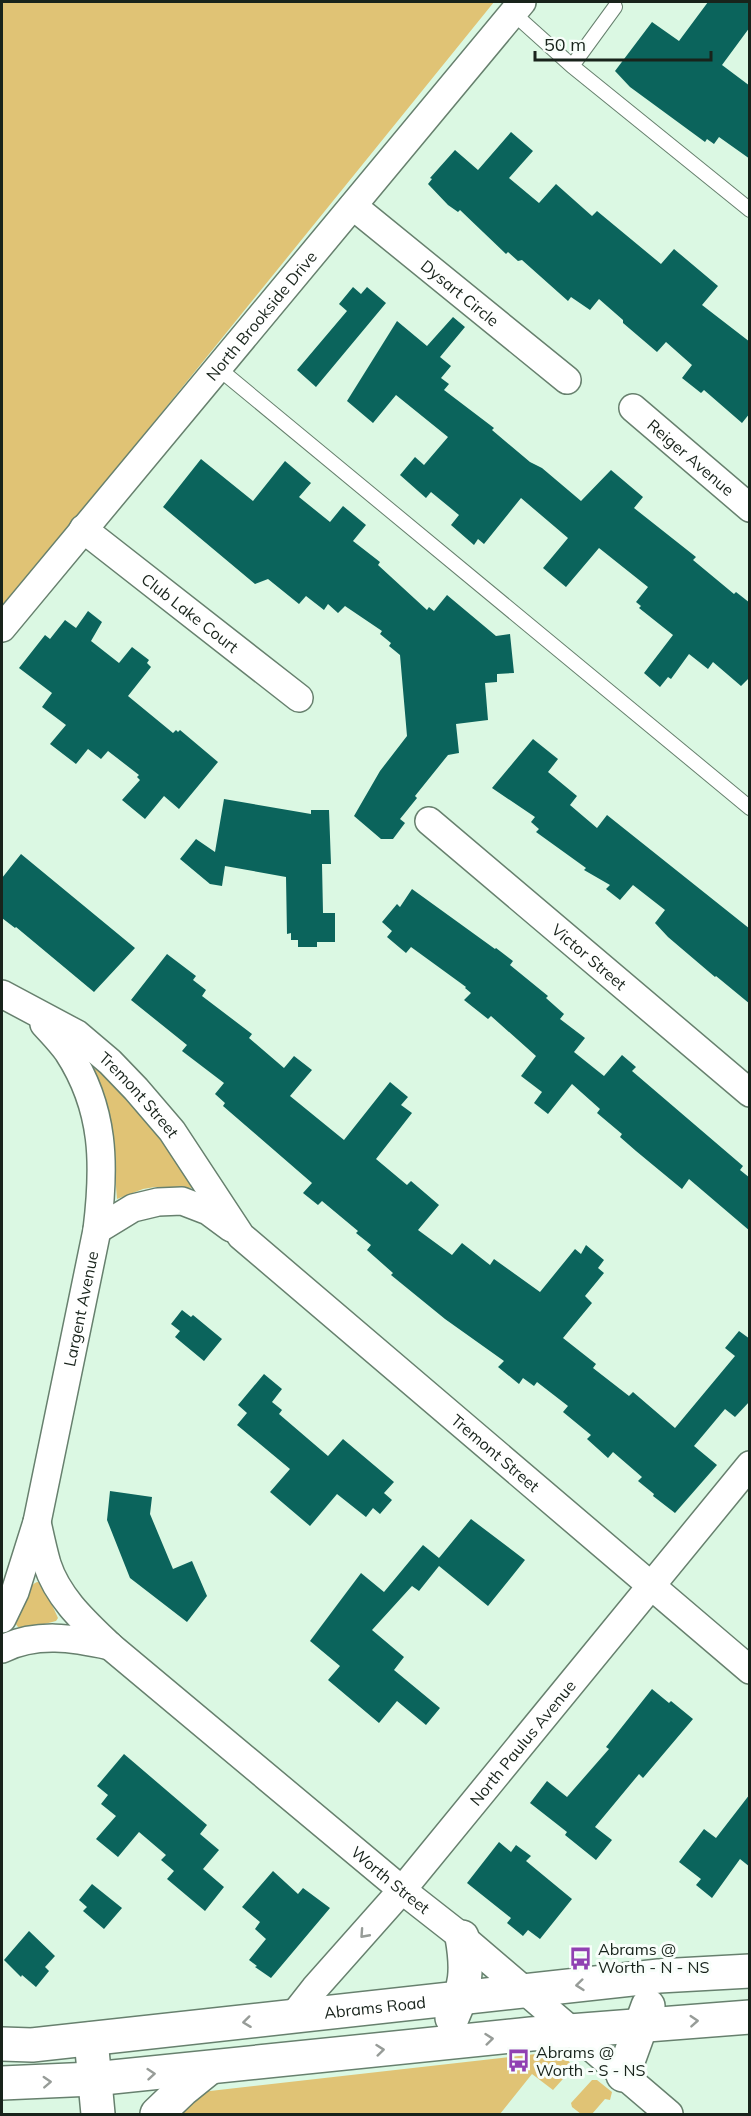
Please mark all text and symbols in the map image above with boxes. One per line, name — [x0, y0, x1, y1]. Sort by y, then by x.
scale bar — [535, 24, 710, 62]
text: 50 m — [544, 33, 586, 56]
street label: North Brookside Drive — [202, 247, 321, 385]
street label: Dysart Circle — [417, 255, 503, 331]
street label: Reiger Avenue — [643, 415, 738, 500]
street label: Club Lake Court — [138, 569, 243, 657]
street label: Victor Street — [548, 919, 631, 994]
street label: Tremont Street — [95, 1047, 184, 1142]
street label: Largent Avenue — [59, 1249, 102, 1368]
street label: Tremont Street — [447, 1410, 544, 1496]
street label: North Paulus Avenue — [465, 1676, 580, 1810]
street label: Worth Street — [347, 1842, 434, 1918]
one-way arrow — [360, 1927, 371, 1938]
place label: Abrams @ Worth - N - NS — [598, 1939, 709, 1977]
bus stop icon: Abrams @ Worth - N - NS — [567, 1945, 593, 1971]
one-way arrow — [575, 1978, 584, 1991]
street label: Abrams Road — [323, 1992, 427, 2023]
one-way arrow — [242, 2015, 251, 2027]
one-way arrow — [689, 2015, 698, 2028]
one-way arrow — [484, 2033, 493, 2046]
place label: Abrams @ Worth - S - NS — [536, 2042, 646, 2080]
one-way arrow — [376, 2044, 385, 2057]
bus stop icon: Abrams @ Worth - S - NS — [505, 2048, 531, 2074]
one-way arrow — [147, 2068, 156, 2081]
one-way arrow — [43, 2075, 52, 2088]

